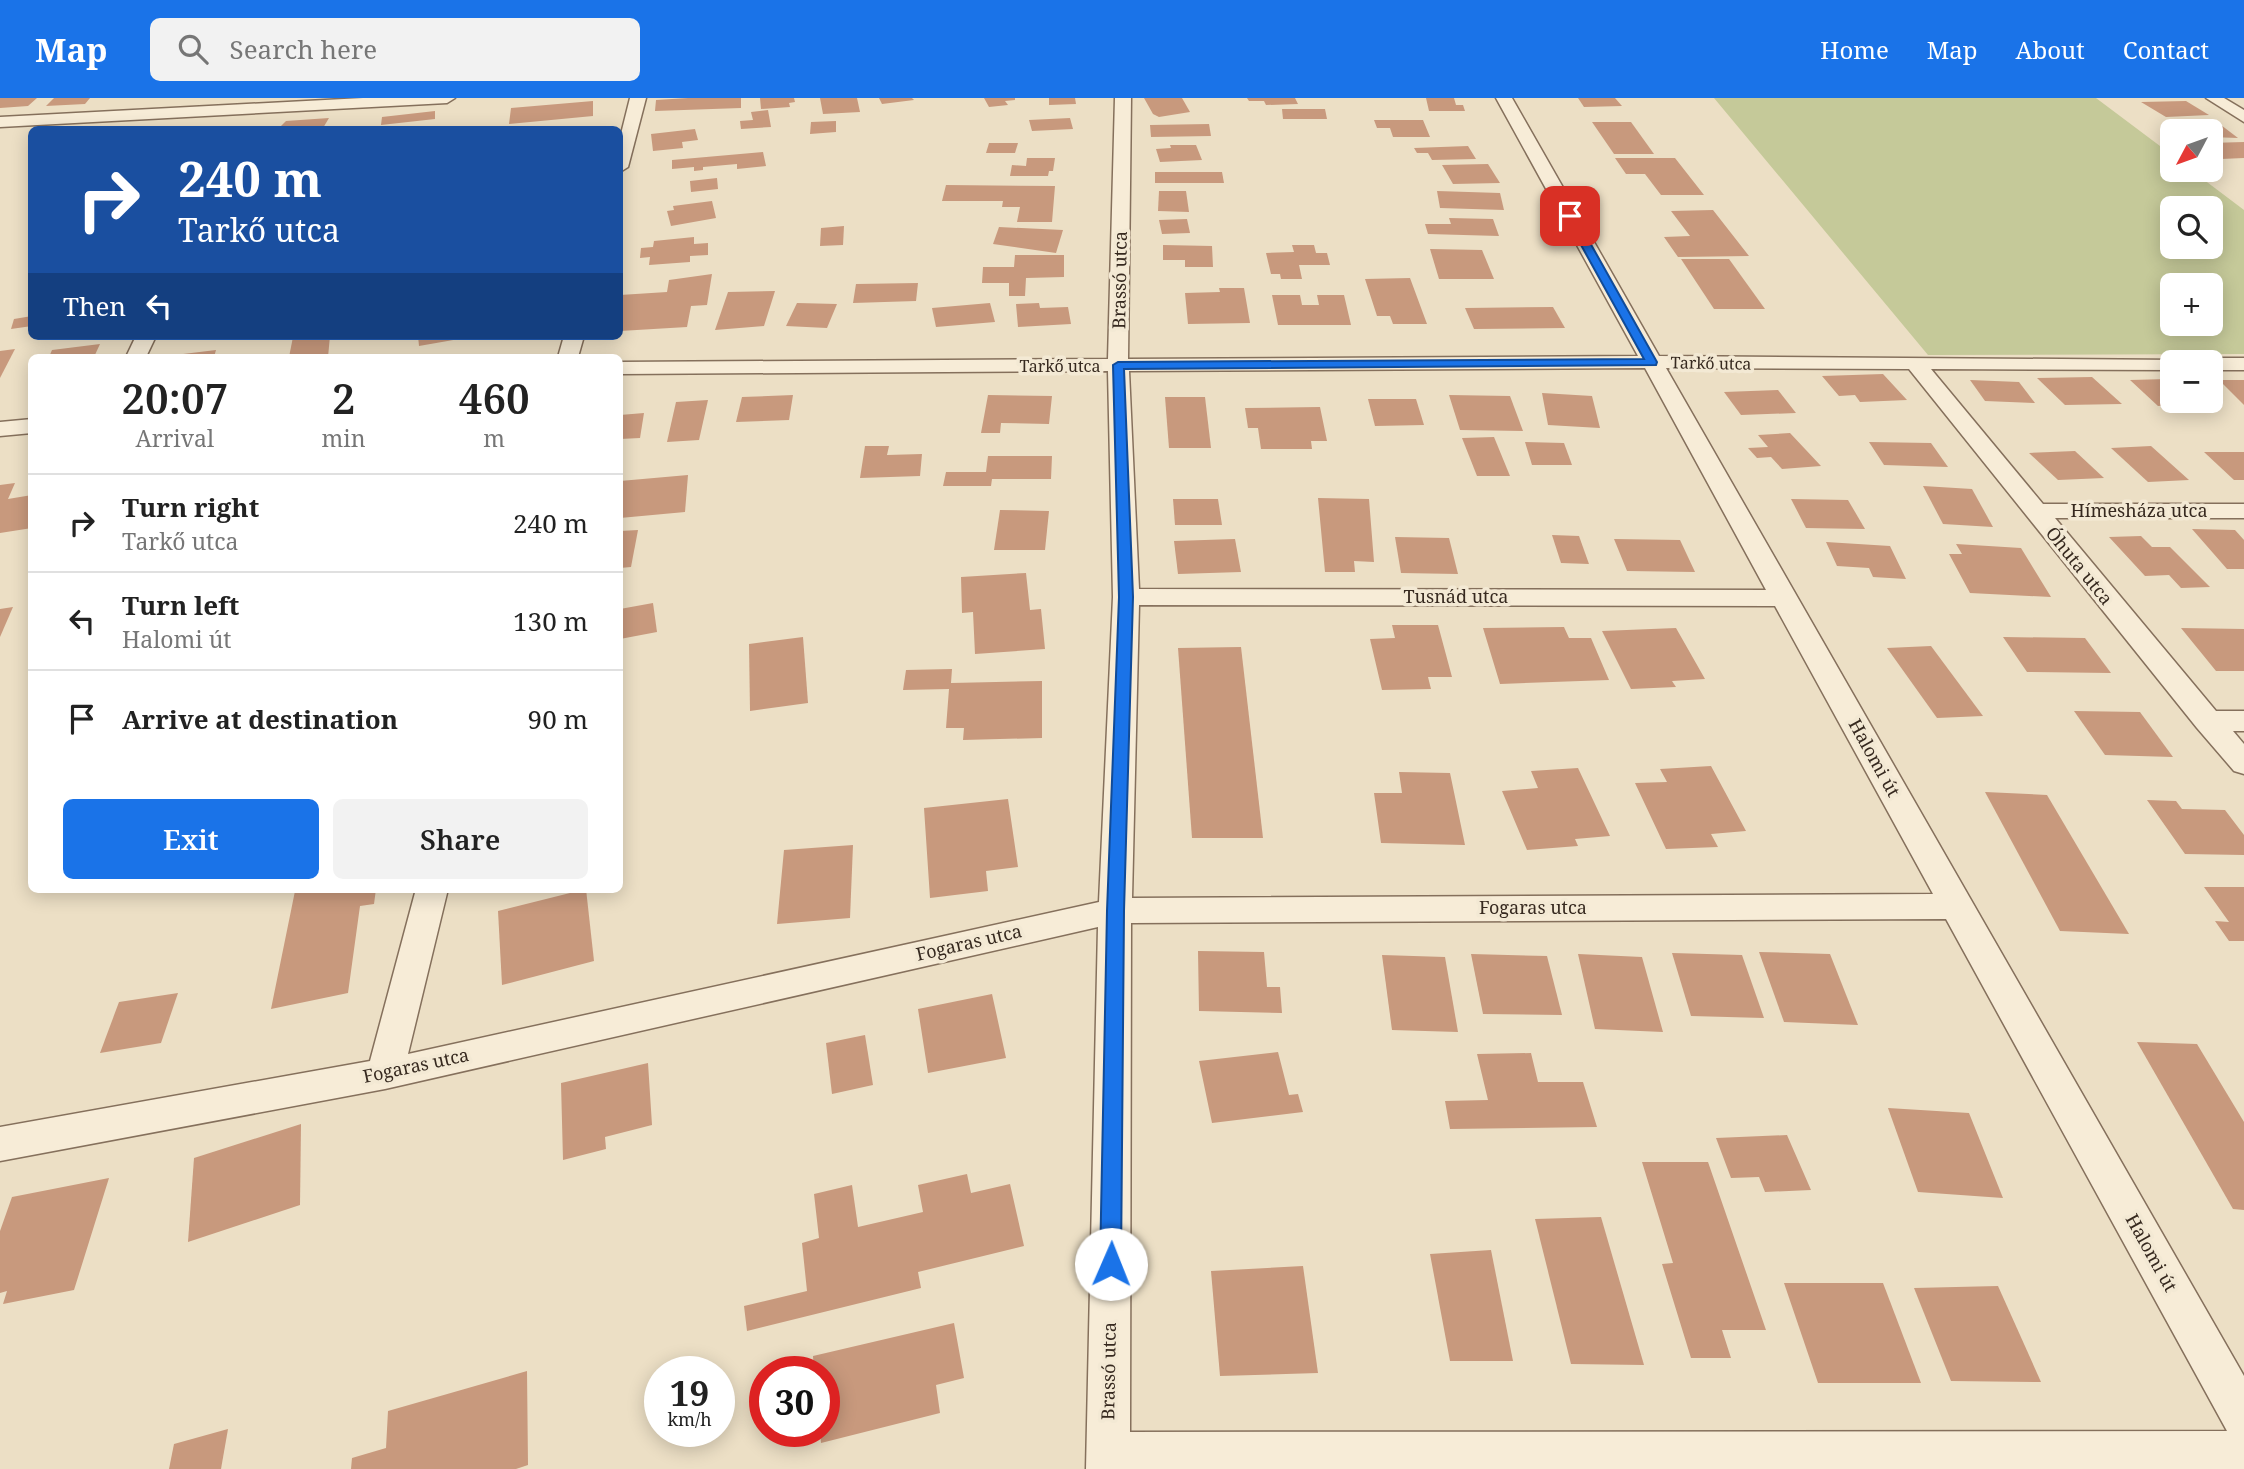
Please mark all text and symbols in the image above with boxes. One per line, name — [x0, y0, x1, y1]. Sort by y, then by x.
search box — [150, 18, 640, 81]
text: Map — [35, 27, 108, 72]
icon: search — [174, 30, 212, 68]
text: Search here — [230, 31, 377, 67]
text: Home — [1820, 33, 1889, 66]
text: Map — [1927, 33, 1978, 66]
text: About — [2016, 33, 2085, 66]
text: Contact — [2123, 33, 2209, 66]
north arrow — [2160, 119, 2222, 182]
map controls — [2160, 119, 2223, 413]
text: 240 m — [178, 145, 322, 211]
icon: right — [63, 154, 154, 245]
pin — [1540, 186, 1600, 246]
button: search — [2160, 196, 2223, 259]
icon: arrive — [1551, 197, 1589, 235]
text: Tarkő utca — [178, 208, 340, 251]
street label: Brassó utca — [1106, 231, 1132, 329]
button: + — [2160, 273, 2223, 336]
icon: left — [140, 287, 178, 325]
text: Then — [63, 288, 126, 324]
button: − — [2160, 350, 2223, 413]
street label: Tarkő utca — [1670, 351, 1752, 375]
street label: Tarkő utca — [1020, 355, 1100, 377]
text: 20:07 — [121, 369, 228, 426]
text: 2 — [332, 369, 355, 426]
text: 460 — [459, 369, 530, 426]
text: Arrival — [135, 422, 214, 454]
text: min — [322, 422, 366, 454]
text: m — [483, 422, 505, 454]
text: Turn right — [122, 489, 259, 525]
street label: Hímesháza utca — [2070, 498, 2208, 522]
icon: right — [63, 504, 101, 542]
text: 240 m — [513, 505, 588, 541]
street label: Óhuta utca — [2041, 521, 2119, 609]
text: Tarkő utca — [122, 525, 238, 557]
street label: Tusnád utca — [1404, 584, 1508, 608]
text: Turn left — [122, 587, 239, 623]
icon: left — [63, 602, 101, 640]
text: 130 m — [513, 603, 588, 639]
text: Halomi út — [122, 623, 231, 655]
icon: arrive — [63, 700, 101, 738]
text: Arrive at destination — [122, 701, 398, 737]
text: 90 m — [528, 701, 588, 737]
street label: Halomi út — [1844, 714, 1906, 801]
button: Exit — [63, 799, 319, 879]
button: Share — [333, 799, 588, 879]
street label: Fogaras utca — [1479, 895, 1587, 919]
street label: Fogaras utca — [913, 918, 1024, 966]
street label: Fogaras utca — [361, 1042, 471, 1088]
street label: Halomi út — [2121, 1209, 2183, 1296]
position arrow — [1074, 1227, 1148, 1301]
street label: Brassó utca — [1095, 1322, 1121, 1420]
speed limit sign: 30 — [749, 1356, 840, 1447]
text: 19 — [670, 1369, 709, 1416]
text: km/h — [667, 1407, 712, 1431]

